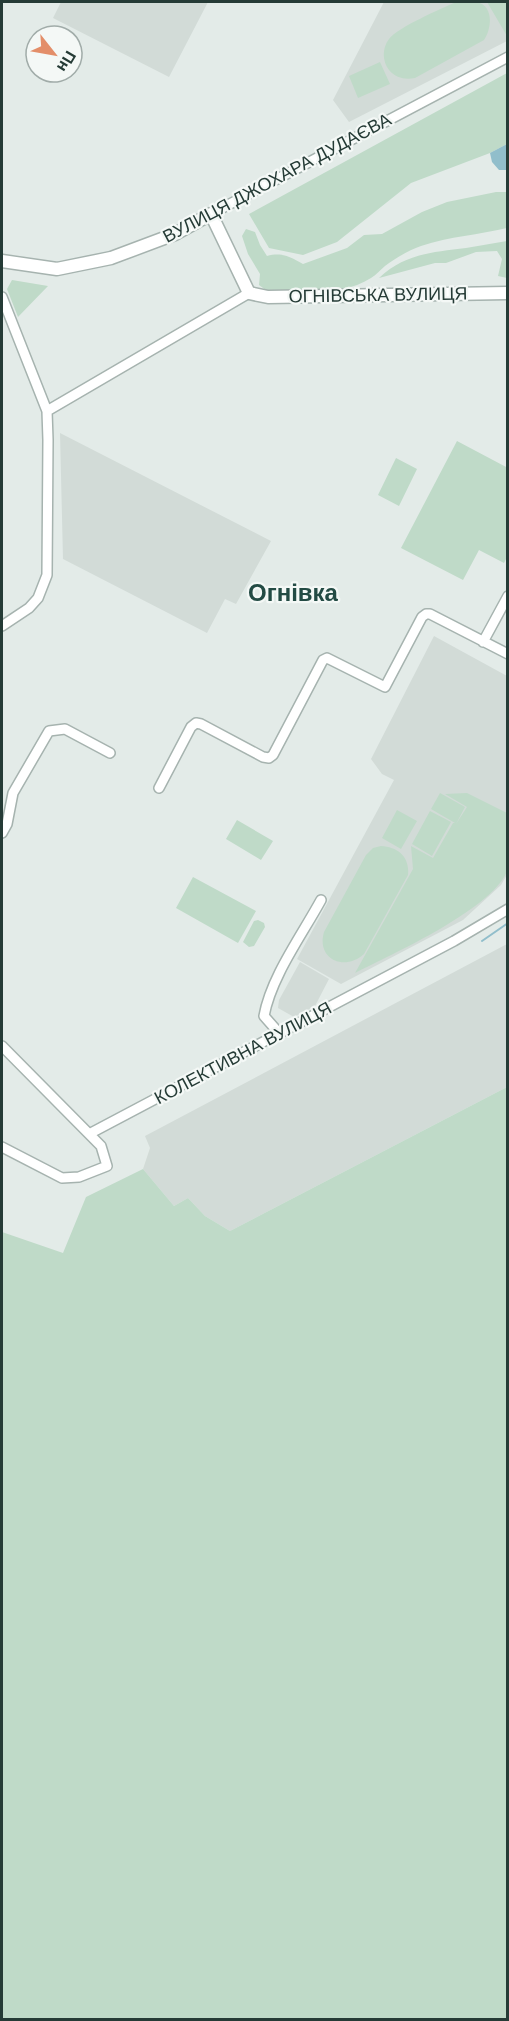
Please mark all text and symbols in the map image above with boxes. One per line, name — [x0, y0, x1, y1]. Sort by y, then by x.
north arrow — [24, 24, 84, 84]
text: Пн — [54, 48, 79, 75]
street label: ВУЛИЦЯ ДЖОХАРА ДУДАЄВА — [160, 109, 394, 247]
street label: ОГНІВСЬКА ВУЛИЦЯ — [288, 283, 468, 307]
district label: Огнівка — [248, 579, 339, 606]
street label: КОЛЕКТИВНА ВУЛИЦЯ — [151, 998, 335, 1108]

